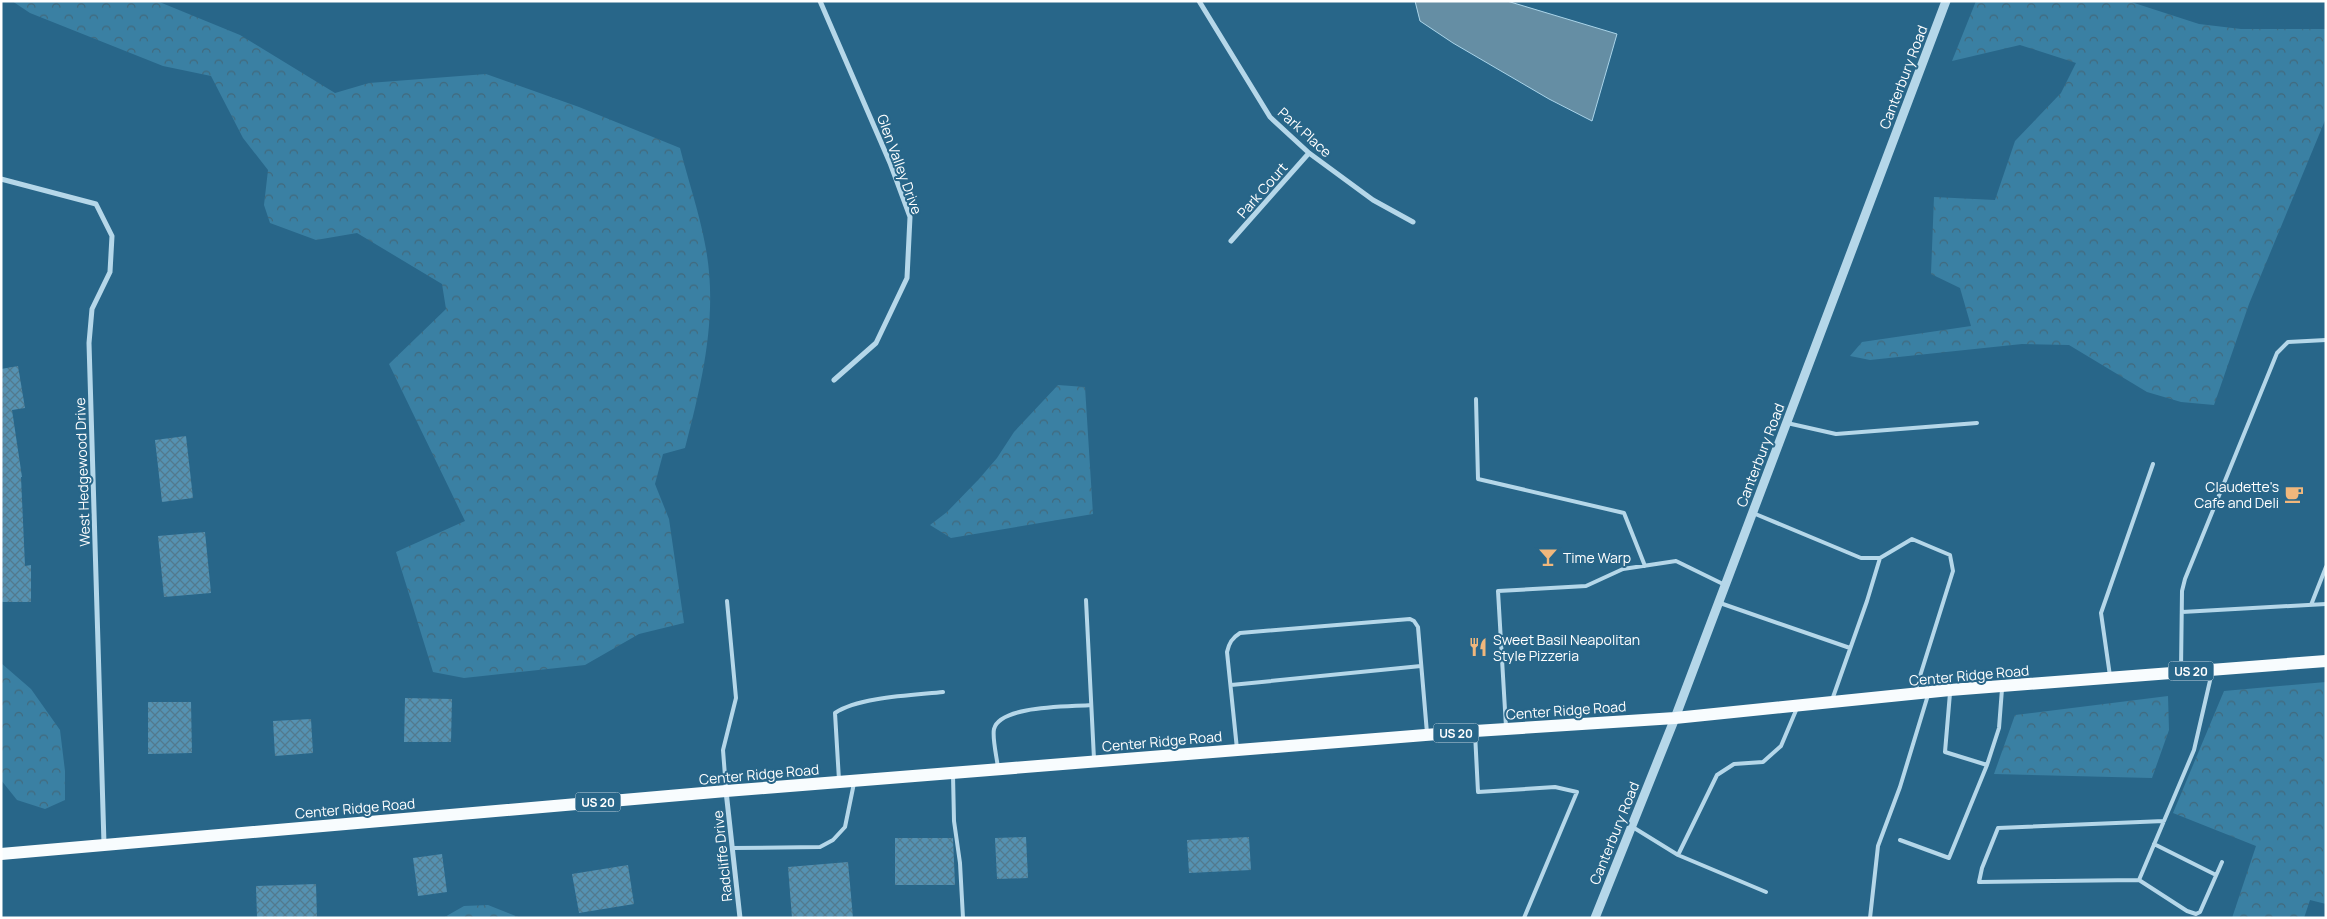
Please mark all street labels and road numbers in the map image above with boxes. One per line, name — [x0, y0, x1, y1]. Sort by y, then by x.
street label: Canterbury Road — [1874, 22, 1932, 132]
street label: Park Place — [1274, 103, 1336, 161]
street label: Glen Valley Drive — [873, 111, 927, 217]
street label: Park Court — [1233, 158, 1292, 222]
street label: West Hedgewood Drive — [70, 397, 94, 547]
street label: Canterbury Road — [1731, 400, 1789, 510]
street label: Center Ridge Road — [1908, 660, 2030, 690]
road number: US 20 — [2168, 661, 2214, 680]
street label: Center Ridge Road — [1505, 696, 1627, 724]
road number: US 20 — [1434, 724, 1478, 742]
street label: Center Ridge Road — [1101, 726, 1223, 756]
street label: Center Ridge Road — [698, 759, 820, 789]
street label: Canterbury Road — [1585, 779, 1643, 887]
road number: US 20 — [576, 792, 620, 812]
street label: Center Ridge Road — [294, 793, 416, 823]
street label: Radcliffe Drive — [708, 809, 736, 903]

